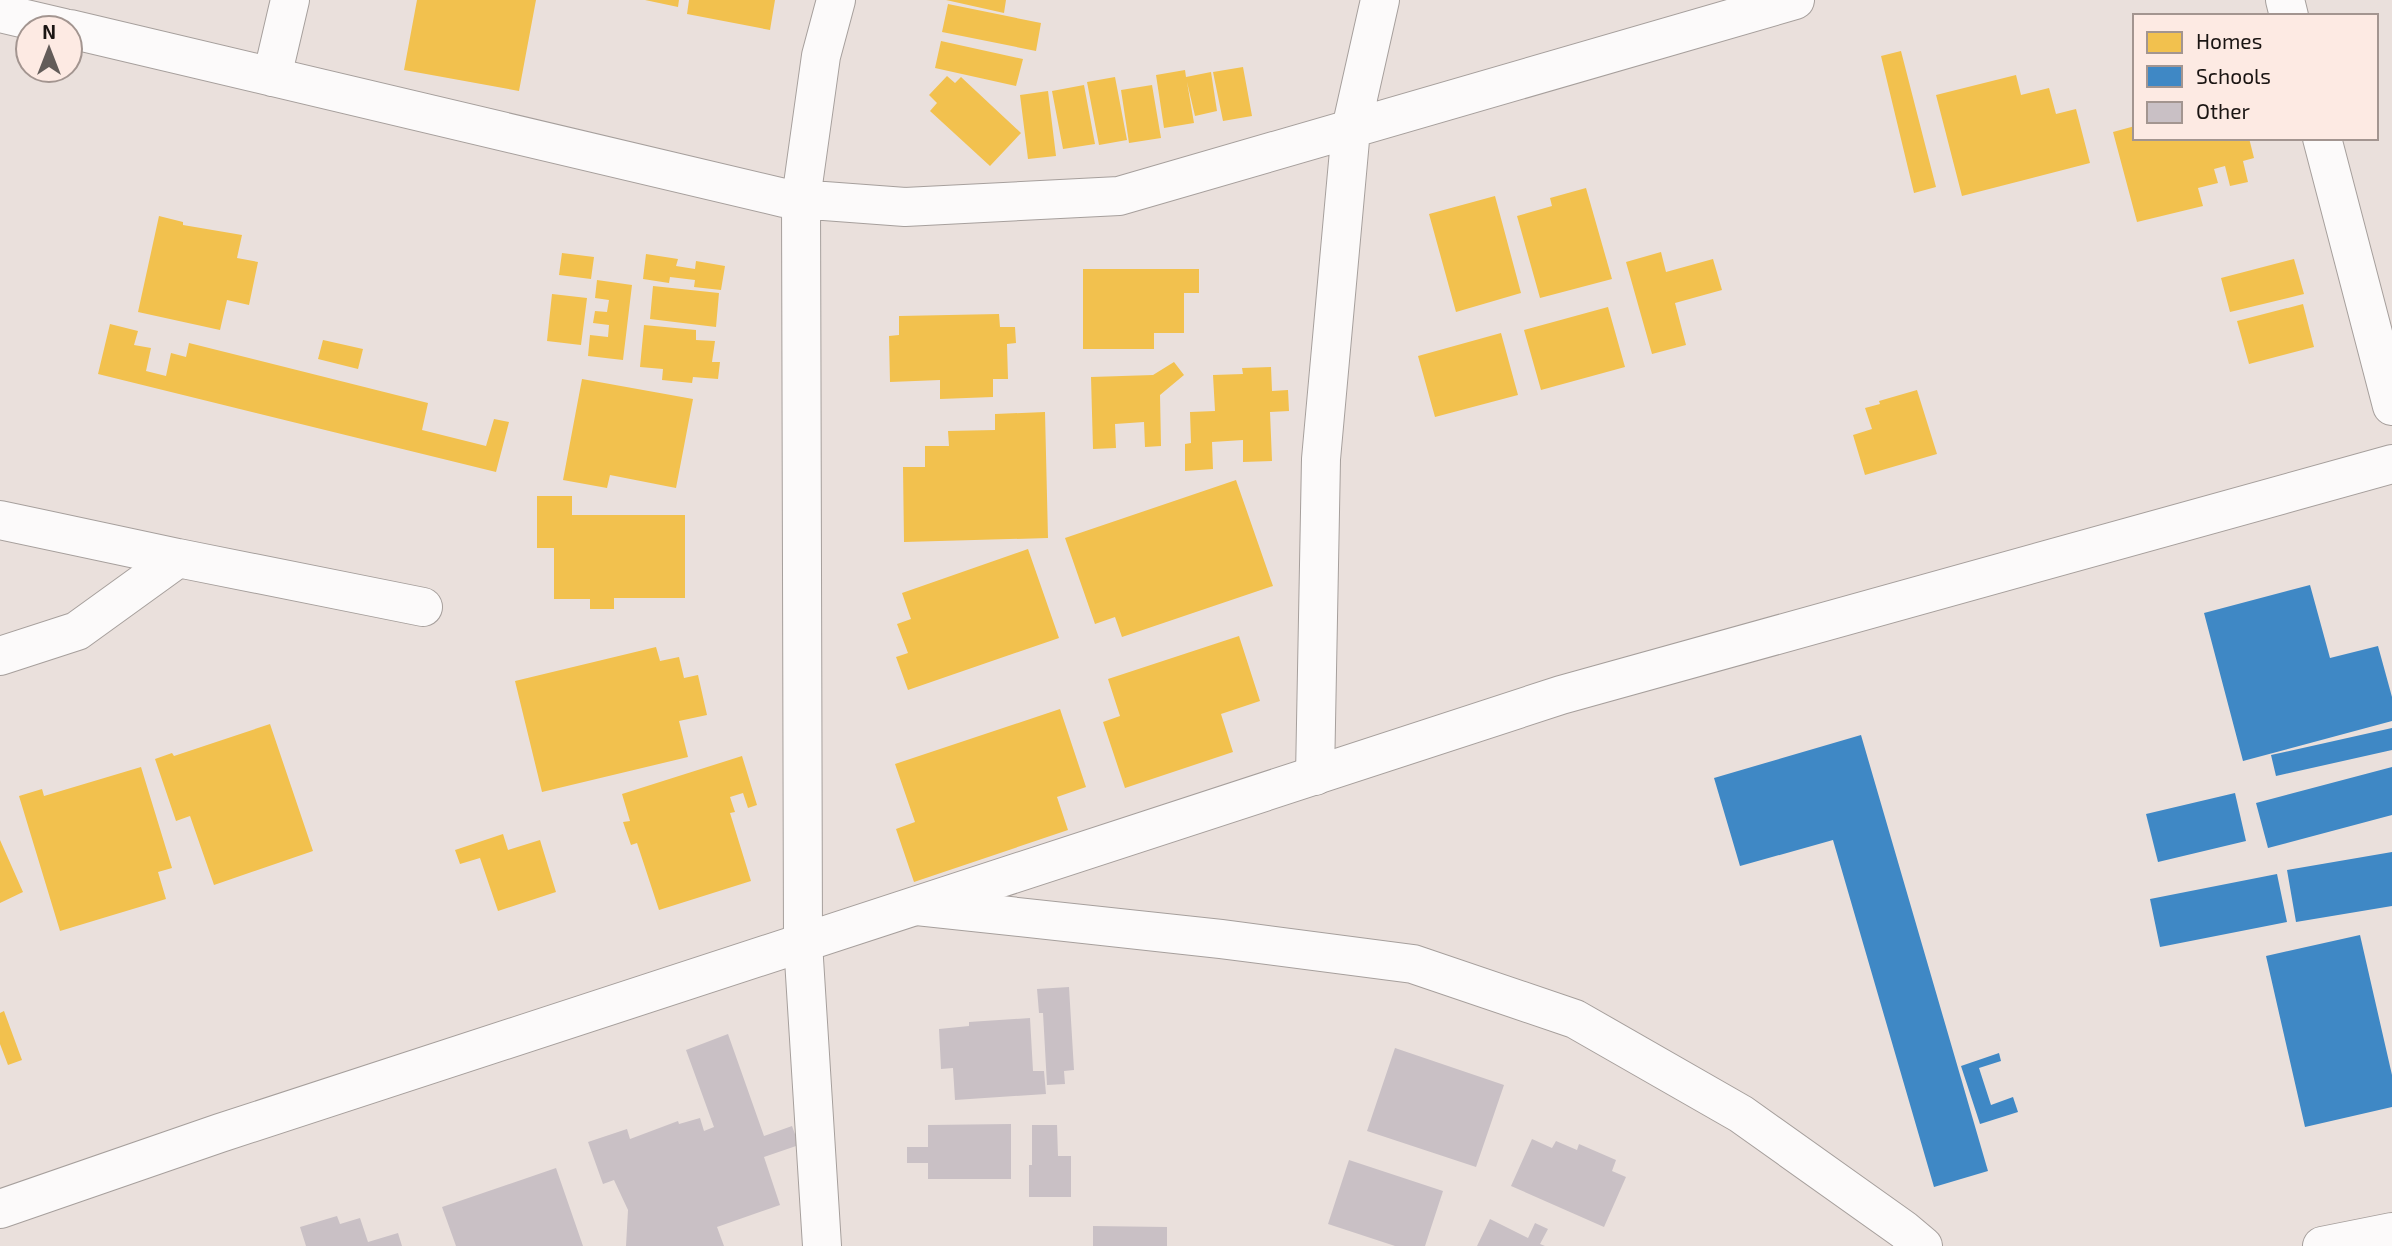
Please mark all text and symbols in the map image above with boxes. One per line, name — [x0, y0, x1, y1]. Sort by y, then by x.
north arrow — [14, 14, 84, 84]
legend — [2133, 14, 2378, 140]
text: N — [42, 20, 56, 43]
text: Homes — [2196, 28, 2262, 53]
text: Schools — [2196, 63, 2271, 88]
text: Other — [2196, 98, 2251, 123]

